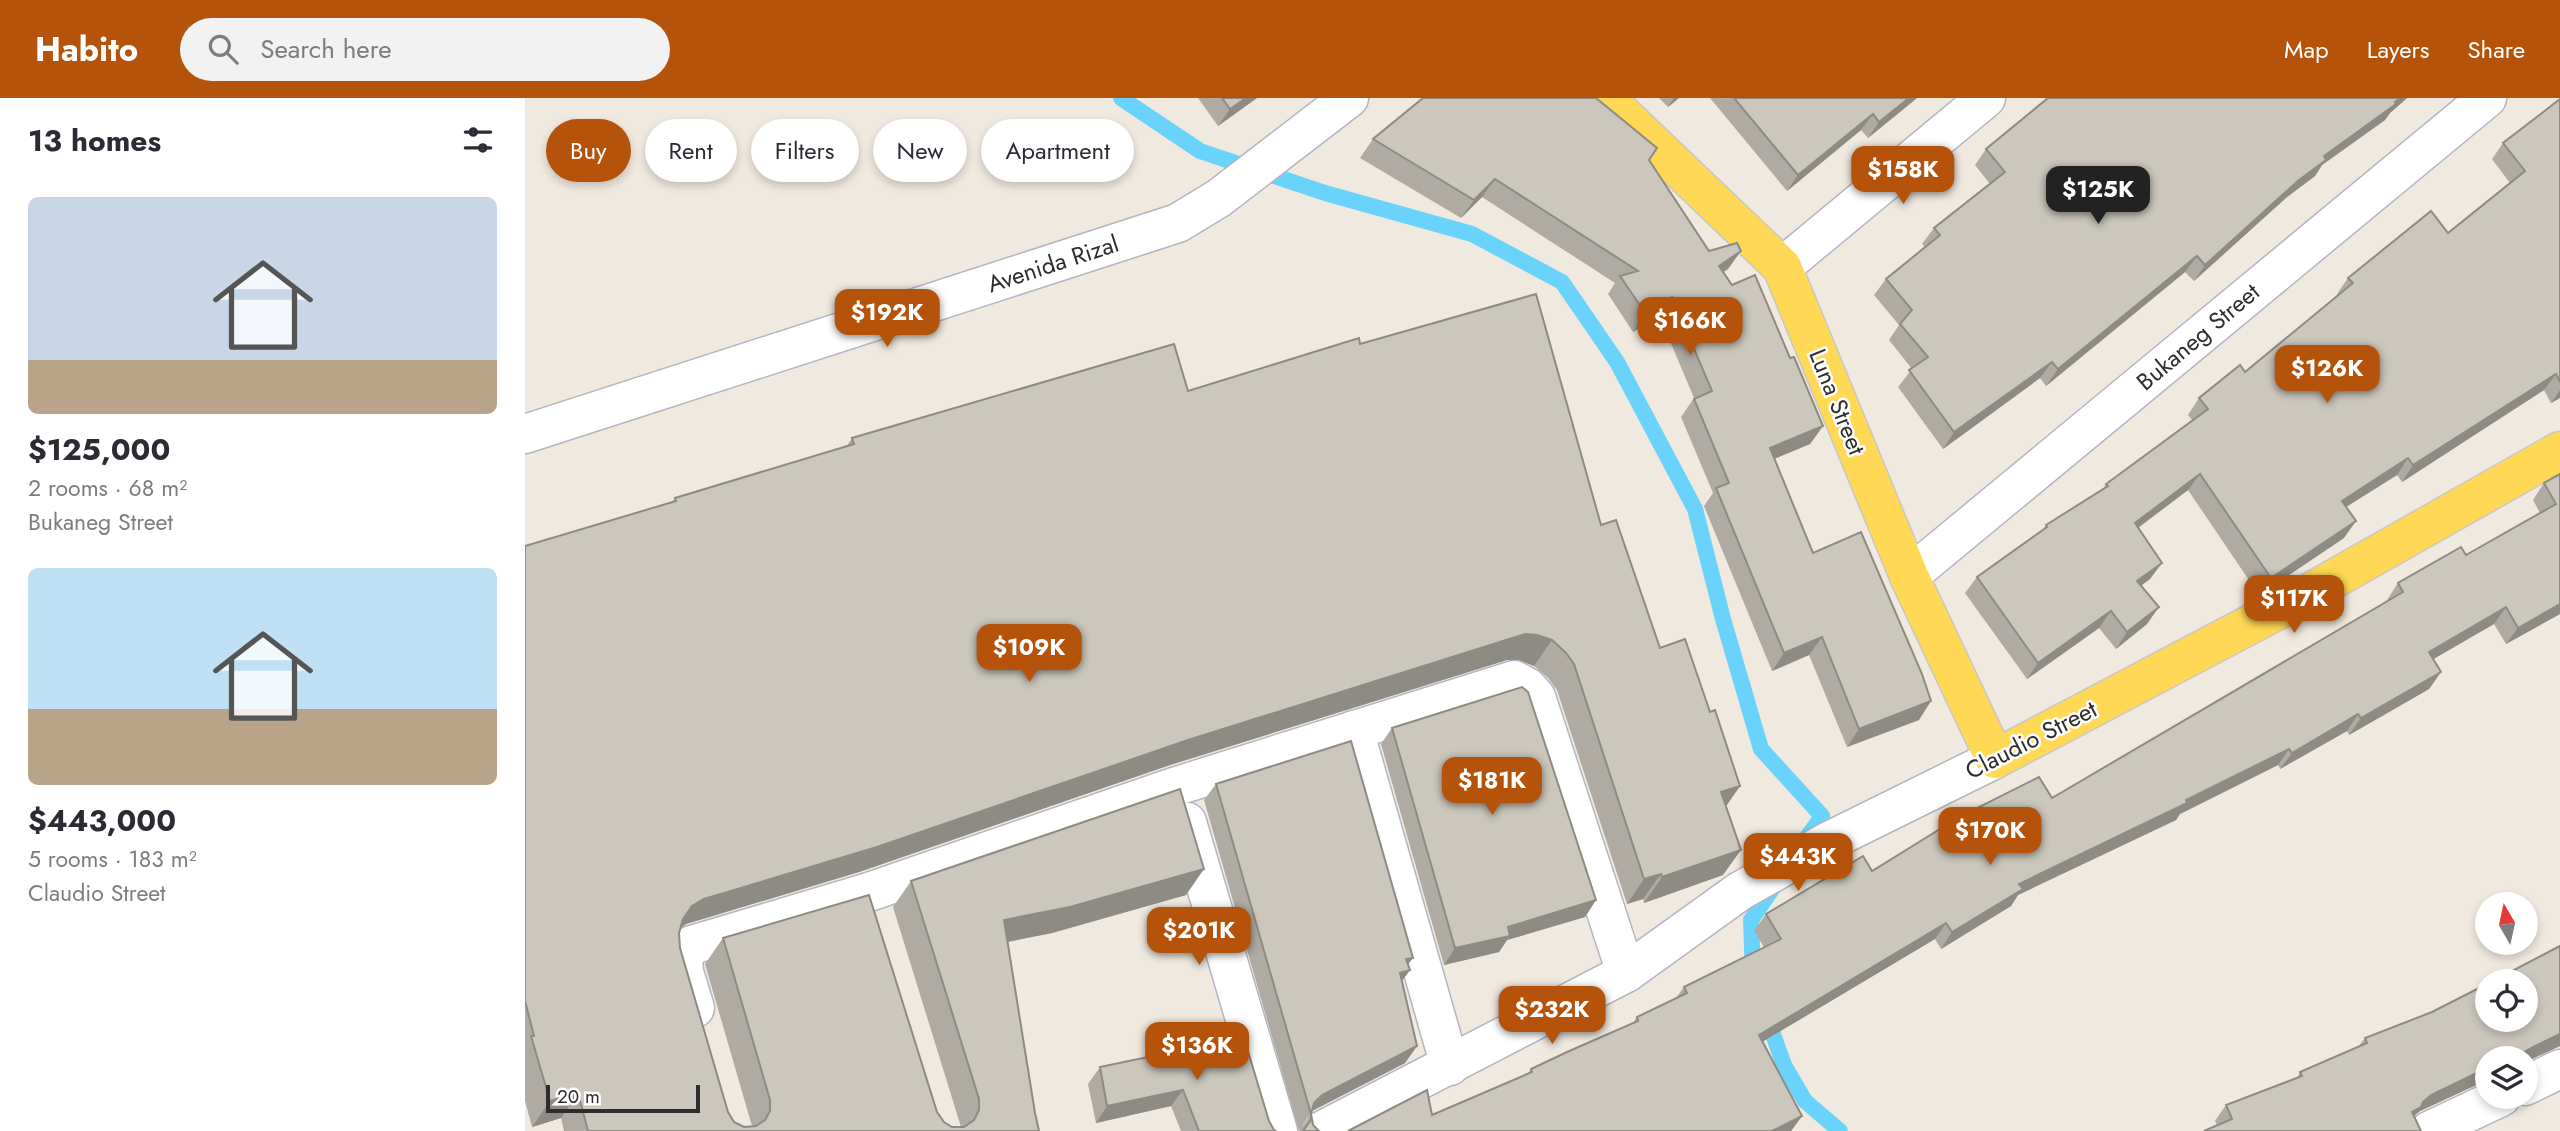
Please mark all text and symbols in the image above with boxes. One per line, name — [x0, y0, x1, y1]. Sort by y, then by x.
search box — [180, 18, 670, 81]
text: Habito — [35, 26, 138, 73]
icon: search — [204, 30, 242, 68]
text: Search here — [260, 30, 392, 68]
text: Map — [2284, 32, 2329, 67]
text: Layers — [2367, 32, 2429, 67]
text: Share — [2467, 32, 2525, 67]
text: 13 homes — [28, 119, 161, 162]
chip: Buy — [546, 119, 631, 182]
chip: Rent — [645, 119, 737, 182]
chip: Filters — [751, 119, 859, 182]
chip: New — [873, 119, 967, 182]
chip: Apartment — [981, 119, 1134, 182]
icon: filters — [459, 121, 497, 159]
pin: $158K — [1854, 146, 1952, 206]
text: $158K — [1867, 152, 1939, 186]
pin: $125K — [2049, 166, 2147, 226]
text: $125K — [2062, 172, 2134, 206]
street label: Avenida Rizal — [983, 226, 1123, 301]
icon: home — [200, 242, 326, 368]
street label: Bukaneg Street — [2129, 274, 2267, 399]
pin: $192K — [838, 289, 936, 349]
text: $192K — [851, 295, 923, 329]
pin: $166K — [1641, 298, 1739, 357]
text: $166K — [1654, 303, 1726, 337]
street label: Luna Street — [1800, 344, 1875, 460]
pin: $126K — [2278, 345, 2376, 405]
text: $126K — [2291, 351, 2363, 385]
text: $125,000 — [28, 428, 170, 471]
text: 2 rooms · 68 m² — [28, 471, 187, 505]
text: Bukaneg Street — [28, 505, 173, 539]
pin: $117K — [2245, 575, 2343, 635]
text: $117K — [2260, 581, 2328, 615]
icon: home — [200, 613, 326, 739]
pin: $109K — [980, 624, 1078, 684]
text: $109K — [993, 630, 1065, 664]
street label: Claudio Street — [1959, 691, 2103, 788]
pin: $181K — [1443, 758, 1541, 817]
text: $181K — [1458, 763, 1526, 797]
text: $443,000 — [28, 799, 176, 842]
pin: $170K — [1941, 808, 2039, 867]
text: $170K — [1954, 813, 2026, 847]
pin: $443K — [1749, 834, 1847, 893]
text: $443K — [1760, 839, 1836, 873]
text: 5 rooms · 183 m² — [28, 842, 197, 876]
text: Claudio Street — [28, 876, 166, 910]
north arrow — [2475, 892, 2537, 956]
map controls — [2475, 892, 2538, 1109]
pin: $201K — [1150, 908, 1248, 967]
text: $201K — [1163, 913, 1235, 947]
button: locate — [2475, 969, 2538, 1032]
pin: $232K — [1503, 986, 1601, 1046]
text: $232K — [1515, 992, 1589, 1026]
pin: $136K — [1148, 1023, 1246, 1082]
text: $136K — [1161, 1028, 1233, 1062]
button: layers — [2475, 1046, 2538, 1109]
scale bar — [546, 1082, 700, 1114]
text: 20 m — [557, 1083, 600, 1110]

